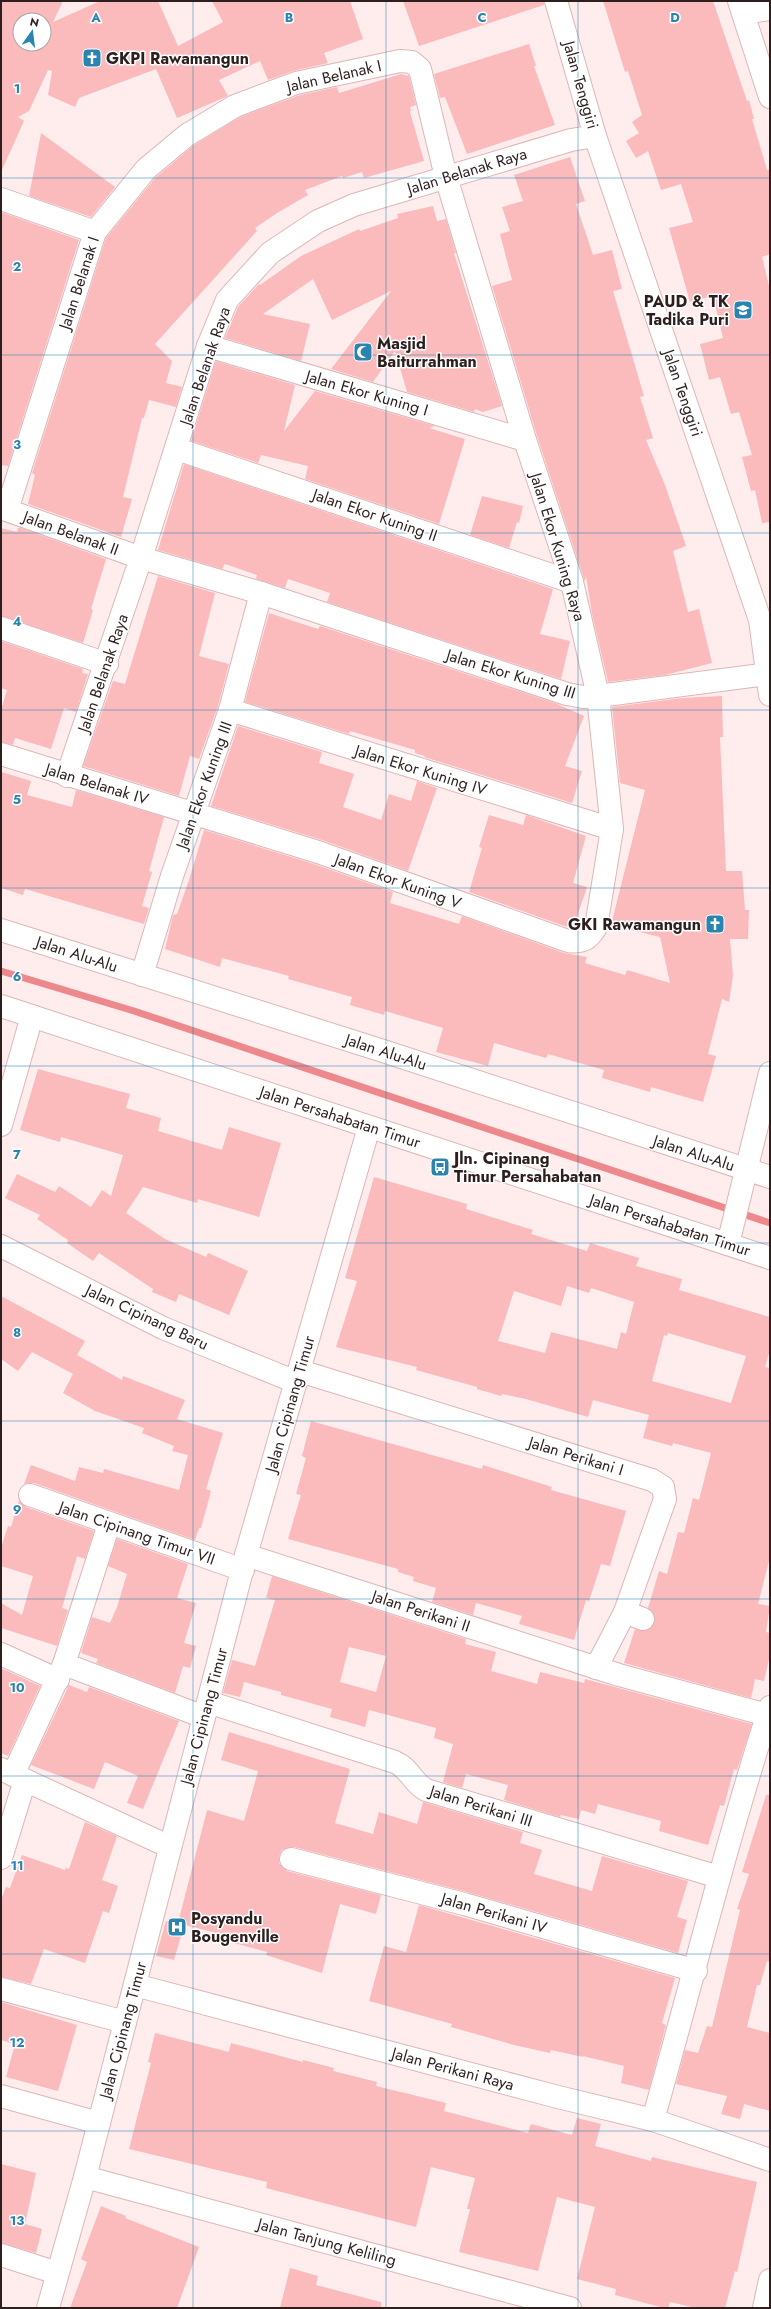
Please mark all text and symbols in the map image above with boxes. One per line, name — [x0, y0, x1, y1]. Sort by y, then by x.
text: A — [90, 8, 101, 27]
text: B — [285, 8, 294, 27]
text: C — [477, 8, 487, 27]
text: D — [670, 8, 680, 27]
north arrow — [12, 12, 52, 52]
text: N — [28, 13, 41, 31]
street label: Jalan Tenggiri — [557, 36, 605, 132]
church icon: GKPI Rawamangun — [81, 47, 103, 69]
place label: GKPI Rawamangun — [106, 47, 249, 70]
street label: Jalan Belanak I — [282, 54, 384, 99]
text: 1 — [14, 79, 20, 98]
street label: Jalan Belanak Raya — [402, 142, 530, 201]
street label: Jalan Belanak I — [53, 234, 105, 334]
text: 2 — [13, 257, 21, 276]
place label: PAUD & TK Tadika Puri — [644, 290, 730, 331]
school or university icon: PAUD & TK Tadika Puri — [732, 299, 754, 321]
street label: Jalan Belanak Raya — [173, 304, 236, 430]
place label: Masjid Baiturrahman — [377, 332, 477, 373]
mosque icon: Masjid Baiturrahman — [352, 341, 374, 363]
street label: Jalan Tenggiri — [657, 345, 709, 440]
street label: Jalan Ekor Kuning I — [301, 364, 431, 421]
text: 3 — [13, 435, 21, 454]
street label: Jalan Ekor Kuning Raya — [524, 468, 591, 624]
street label: Jalan Ekor Kuning II — [308, 482, 440, 547]
street label: Jalan Belanak II — [18, 504, 122, 561]
street label: Jalan Belanak Raya — [71, 611, 134, 737]
text: 4 — [12, 612, 22, 631]
street label: Jalan Ekor Kuning III — [441, 643, 579, 705]
street label: Jalan Ekor Kuning III — [170, 718, 238, 854]
street label: Jalan Ekor Kuning IV — [350, 738, 490, 801]
street label: Jalan Belanak IV — [41, 757, 152, 811]
text: 5 — [13, 790, 21, 809]
street label: Jalan Ekor Kuning V — [330, 847, 465, 915]
place label: GKI Rawamangun — [568, 913, 701, 936]
church icon: GKI Rawamangun — [704, 913, 726, 935]
street label: Jalan Alu-Alu — [31, 929, 121, 978]
text: 6 — [13, 967, 22, 986]
street label: Jalan Alu-Alu — [340, 1027, 430, 1076]
street label: Jalan Persahabatan Timur — [255, 1080, 424, 1154]
street label: Jalan Alu-Alu — [648, 1128, 738, 1177]
text: 7 — [13, 1145, 21, 1164]
place label: Jln. Cipinang Timur Persahabatan — [451, 1147, 601, 1188]
bus stop icon: Jln. Cipinang Timur Persahabatan — [429, 1156, 451, 1178]
street label: Jalan Persahabatan Timur — [585, 1188, 754, 1262]
street label: Jalan Cipinang Baru — [80, 1278, 212, 1356]
text: 8 — [13, 1323, 21, 1342]
street label: Jalan Cipinang Timur — [259, 1333, 321, 1477]
street label: Jalan Perikani I — [524, 1430, 626, 1481]
street label: Jalan Cipinang Timur VII — [54, 1495, 218, 1571]
text: 9 — [13, 1500, 22, 1519]
street label: Jalan Perikani II — [367, 1584, 473, 1638]
street label: Jalan Cipinang Timur — [174, 1644, 233, 1789]
text: 10 — [9, 1678, 25, 1697]
street label: Jalan Perikani III — [425, 1779, 535, 1833]
text: 11 — [10, 1856, 24, 1875]
street label: Jalan Perikani IV — [437, 1886, 550, 1939]
place label: Posyandu Bougenville — [191, 1907, 279, 1948]
hospital icon: Posyandu Bougenville — [166, 1916, 188, 1938]
street label: Jalan Cipinang Timur — [93, 1958, 152, 2103]
text: 12 — [9, 2033, 25, 2052]
street label: Jalan Perikani Raya — [387, 2041, 517, 2096]
text: 13 — [10, 2211, 24, 2230]
street label: Jalan Tanjung Keliling — [253, 2212, 399, 2272]

